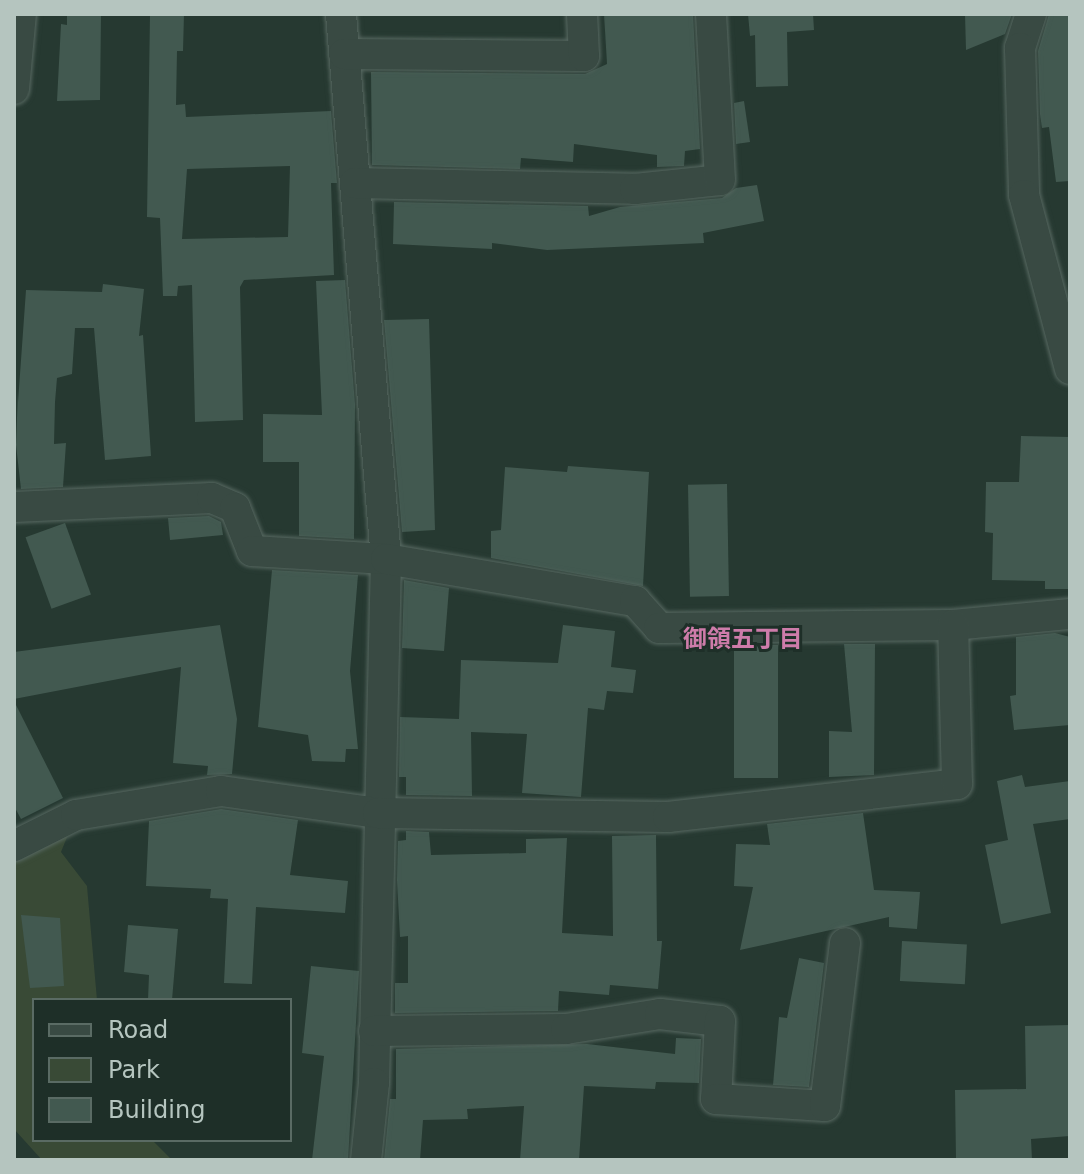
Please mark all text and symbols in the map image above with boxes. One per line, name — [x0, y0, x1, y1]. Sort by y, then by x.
district label: 御領五丁目 — [683, 626, 803, 654]
legend — [32, 998, 292, 1142]
text: Road — [108, 1016, 168, 1044]
text: Park — [108, 1056, 160, 1084]
text: Building — [108, 1096, 205, 1124]

